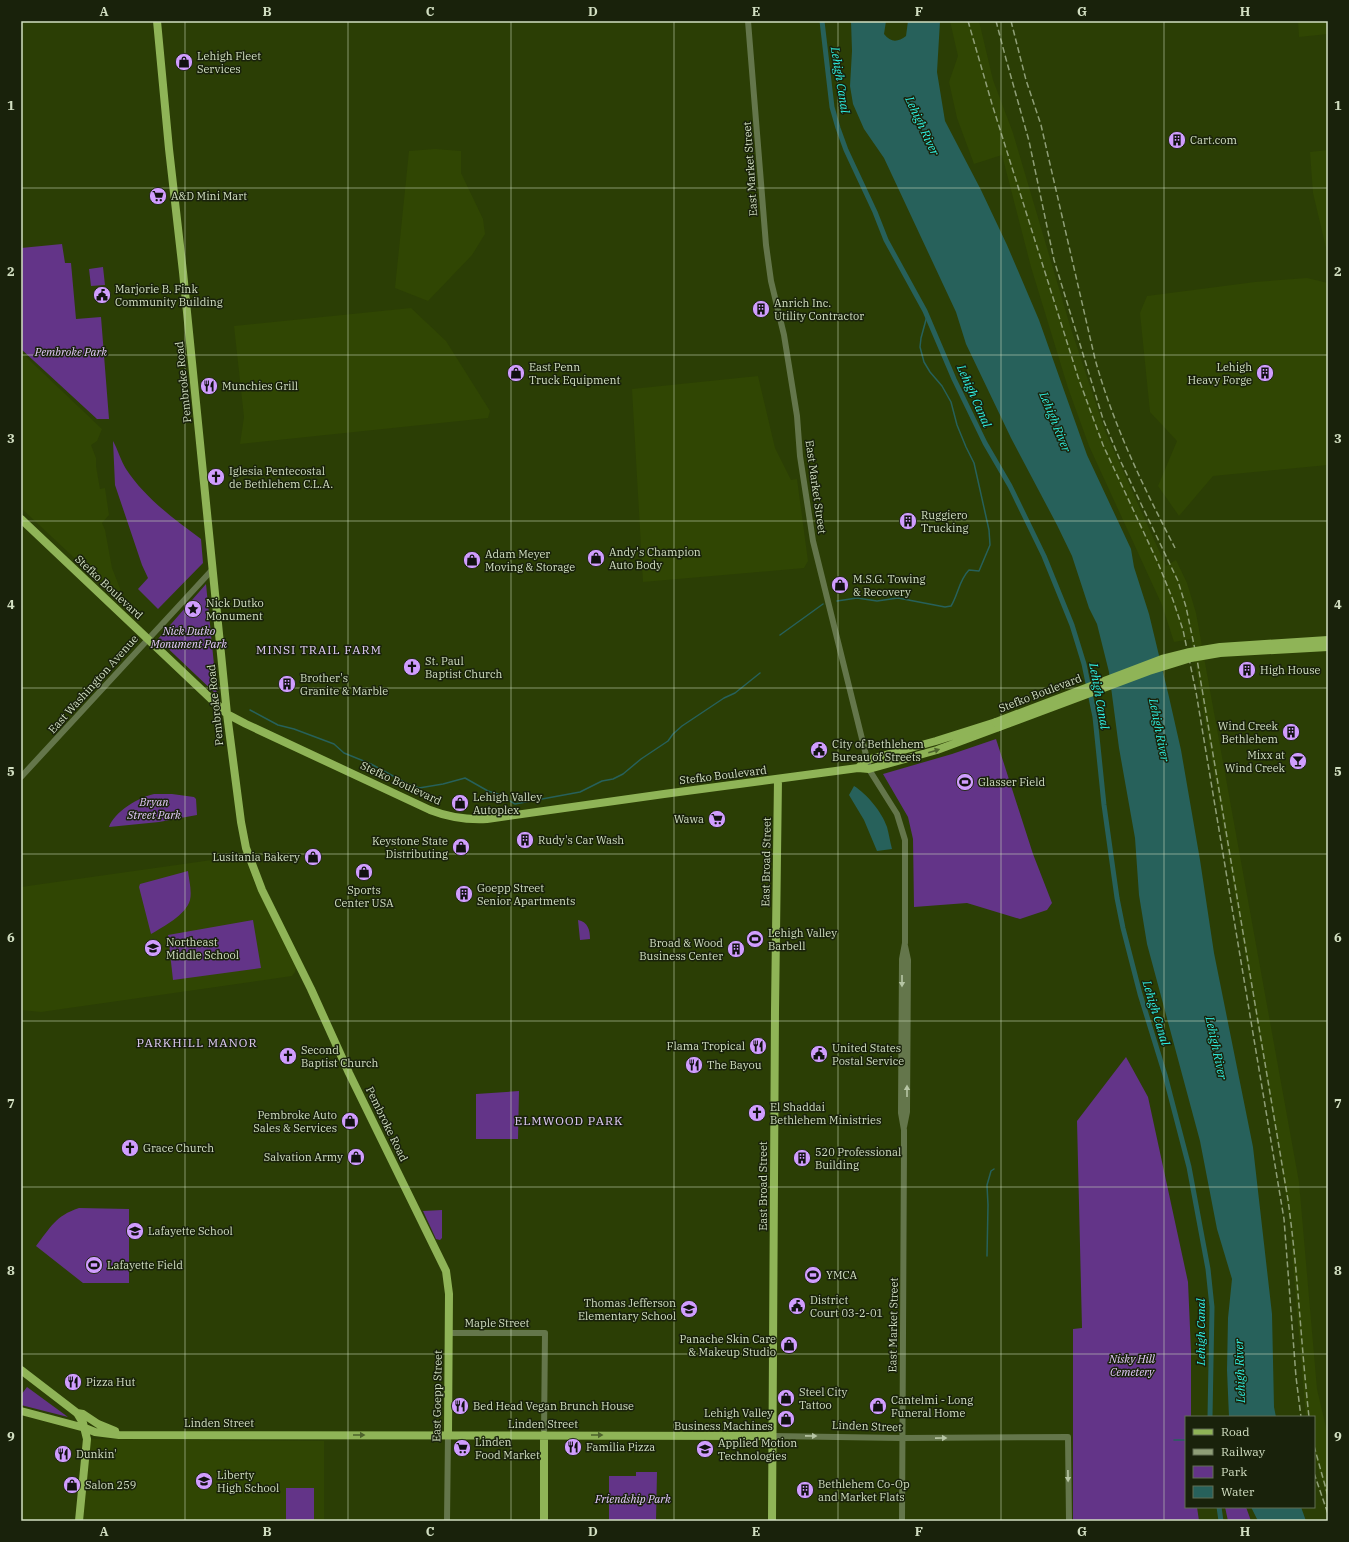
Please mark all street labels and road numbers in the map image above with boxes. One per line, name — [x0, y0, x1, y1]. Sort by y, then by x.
street label: East Market Street — [740, 121, 760, 217]
street label: Pembroke Road — [172, 340, 194, 423]
street label: East Market Street — [802, 439, 830, 535]
street label: Stefko Boulevard — [72, 552, 146, 622]
street label: East Washington Avenue — [45, 632, 141, 736]
street label: Pembroke Road — [204, 663, 226, 746]
street label: Stefko Boulevard — [996, 671, 1084, 715]
street label: Stefko Boulevard — [358, 758, 444, 808]
street label: Stefko Boulevard — [679, 763, 768, 787]
street label: East Broad Street — [758, 817, 774, 907]
street label: Pembroke Road — [363, 1084, 411, 1164]
street label: East Broad Street — [756, 1141, 770, 1231]
street label: East Market Street — [885, 1277, 901, 1372]
street label: Maple Street — [465, 1316, 530, 1330]
street label: East Goepp Street — [429, 1350, 445, 1442]
street label: Linden Street — [184, 1416, 254, 1430]
street label: Linden Street — [508, 1417, 578, 1431]
street label: Linden Street — [832, 1418, 902, 1434]

